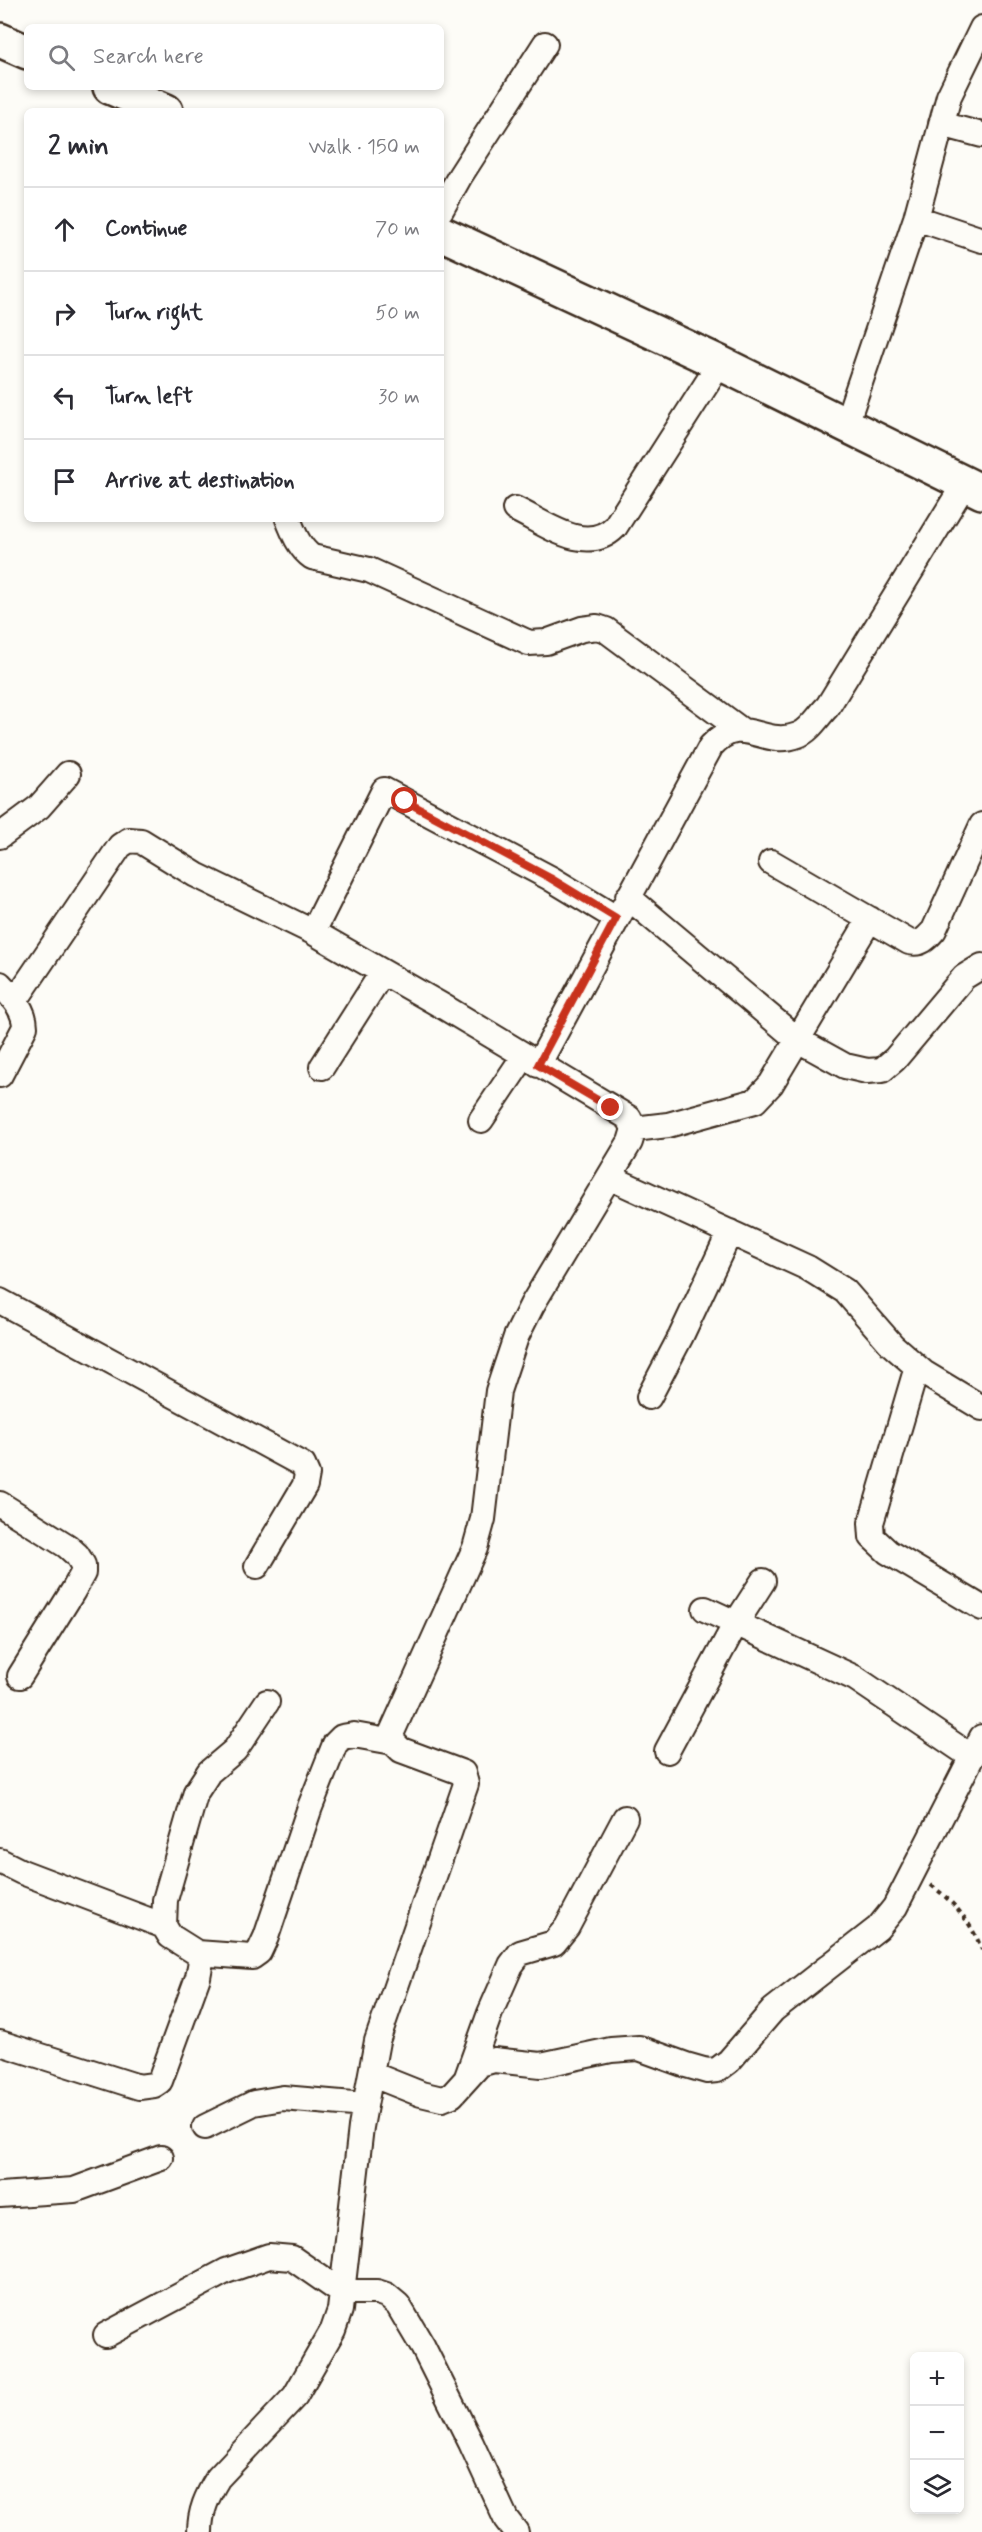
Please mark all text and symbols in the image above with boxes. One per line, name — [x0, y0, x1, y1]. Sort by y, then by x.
search box — [24, 24, 444, 90]
icon: search — [45, 41, 78, 74]
text: Search here — [93, 43, 204, 71]
text: 2 min — [48, 130, 109, 164]
text: Walk · 150 m — [308, 134, 420, 161]
icon: ahead — [48, 213, 81, 246]
text: Continue — [105, 215, 187, 243]
text: 70 m — [375, 216, 420, 243]
icon: right — [48, 297, 81, 330]
text: Turn right — [105, 299, 203, 327]
text: 50 m — [375, 300, 420, 327]
icon: left — [48, 381, 81, 414]
text: Turn left — [105, 383, 193, 411]
text: 30 m — [378, 384, 420, 411]
icon: arrive — [48, 465, 81, 498]
text: Arrive at destination — [105, 467, 295, 495]
route start — [391, 787, 417, 813]
route end — [597, 1094, 623, 1120]
map controls — [910, 2352, 964, 2514]
button: + — [910, 2352, 964, 2406]
button: − — [910, 2406, 964, 2460]
button: layers — [910, 2460, 964, 2514]

